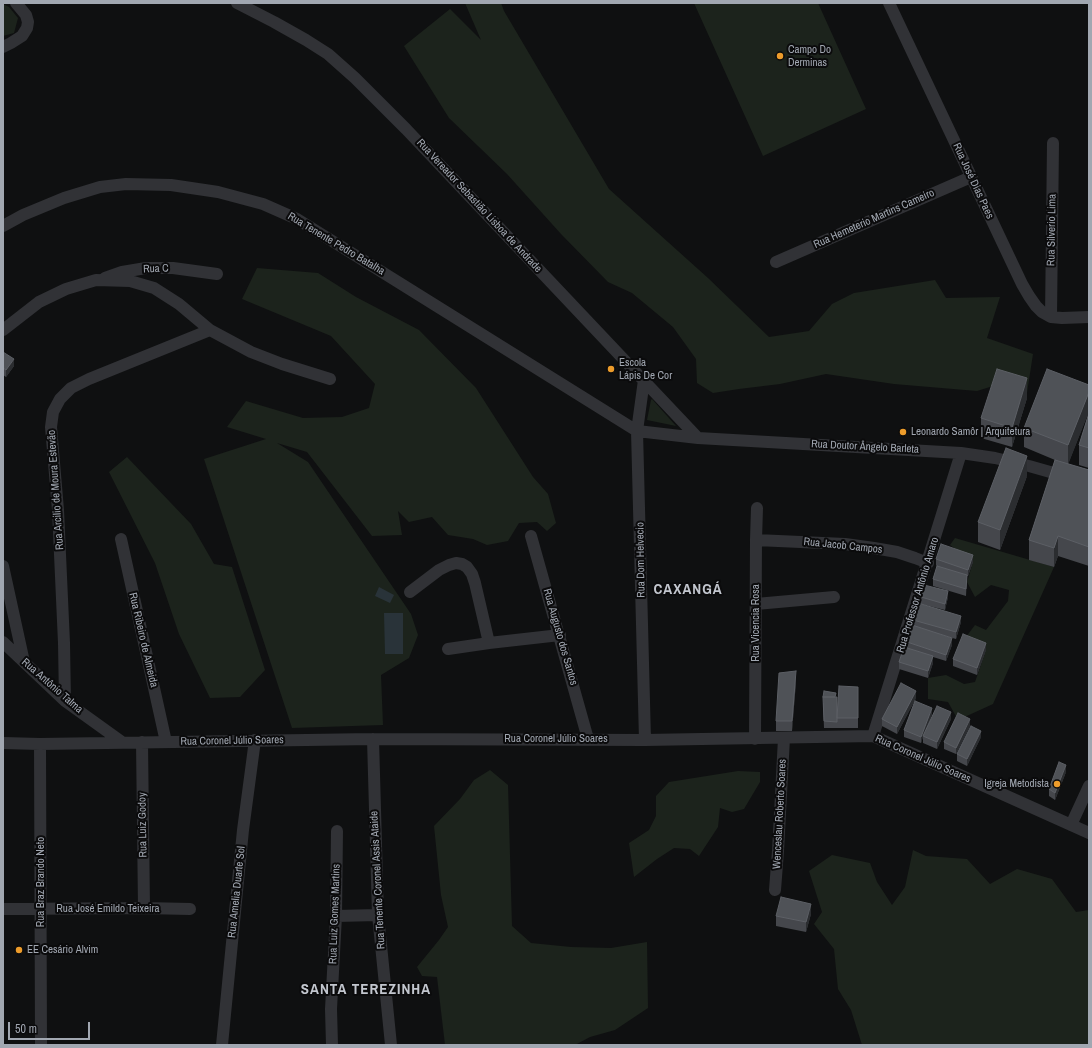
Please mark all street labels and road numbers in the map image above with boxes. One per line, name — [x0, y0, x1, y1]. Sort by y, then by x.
street label: Rua Vereador Sebastião Lisboa de Andrade — [414, 137, 544, 275]
street label: Rua José Dias Paes — [950, 141, 996, 221]
street label: Rua Hemeterio Martins Cameiro — [812, 186, 936, 252]
street label: Rua Silverio Lima — [1045, 194, 1059, 266]
street label: Rua Tenente Pedro Batalha — [285, 210, 387, 278]
street label: Rua C — [143, 262, 169, 276]
street label: Rua Arcilio de Moura Estevão — [45, 430, 67, 550]
street label: Rua Doutor Ângelo Barleta — [811, 438, 919, 456]
street label: Rua Dom Helvecio — [634, 522, 648, 598]
street label: Rua Jacob Campos — [803, 535, 883, 557]
street label: Rua Professor Antônio Amaro — [894, 536, 942, 654]
street label: Rua Vicencia Rosa — [749, 584, 763, 662]
street label: Rua Augusto dos Santos — [540, 587, 580, 687]
street label: Rua Ribeiro de Almeida — [126, 591, 160, 689]
street label: Rua Antônio Talma — [19, 656, 85, 716]
street label: Rua Coronel Júlio Soares — [504, 732, 608, 746]
street label: Rua Coronel Júlio Soares — [873, 732, 973, 786]
street label: Rua Coronel Júlio Soares — [180, 733, 284, 749]
street label: Wenceslau Roberto Soares — [771, 759, 789, 869]
street label: Rua Luiz Godoy — [136, 792, 150, 858]
street label: Rua Tenente Coronel Assis Ataide — [368, 811, 388, 949]
street label: Rua Braz Brando Neto — [34, 837, 48, 927]
street label: Rua Amelia Duarte Sol — [226, 845, 248, 939]
street label: Rua Luiz Gomes Martins — [327, 864, 343, 964]
street label: Rua José Emildo Teixeira — [56, 902, 160, 916]

